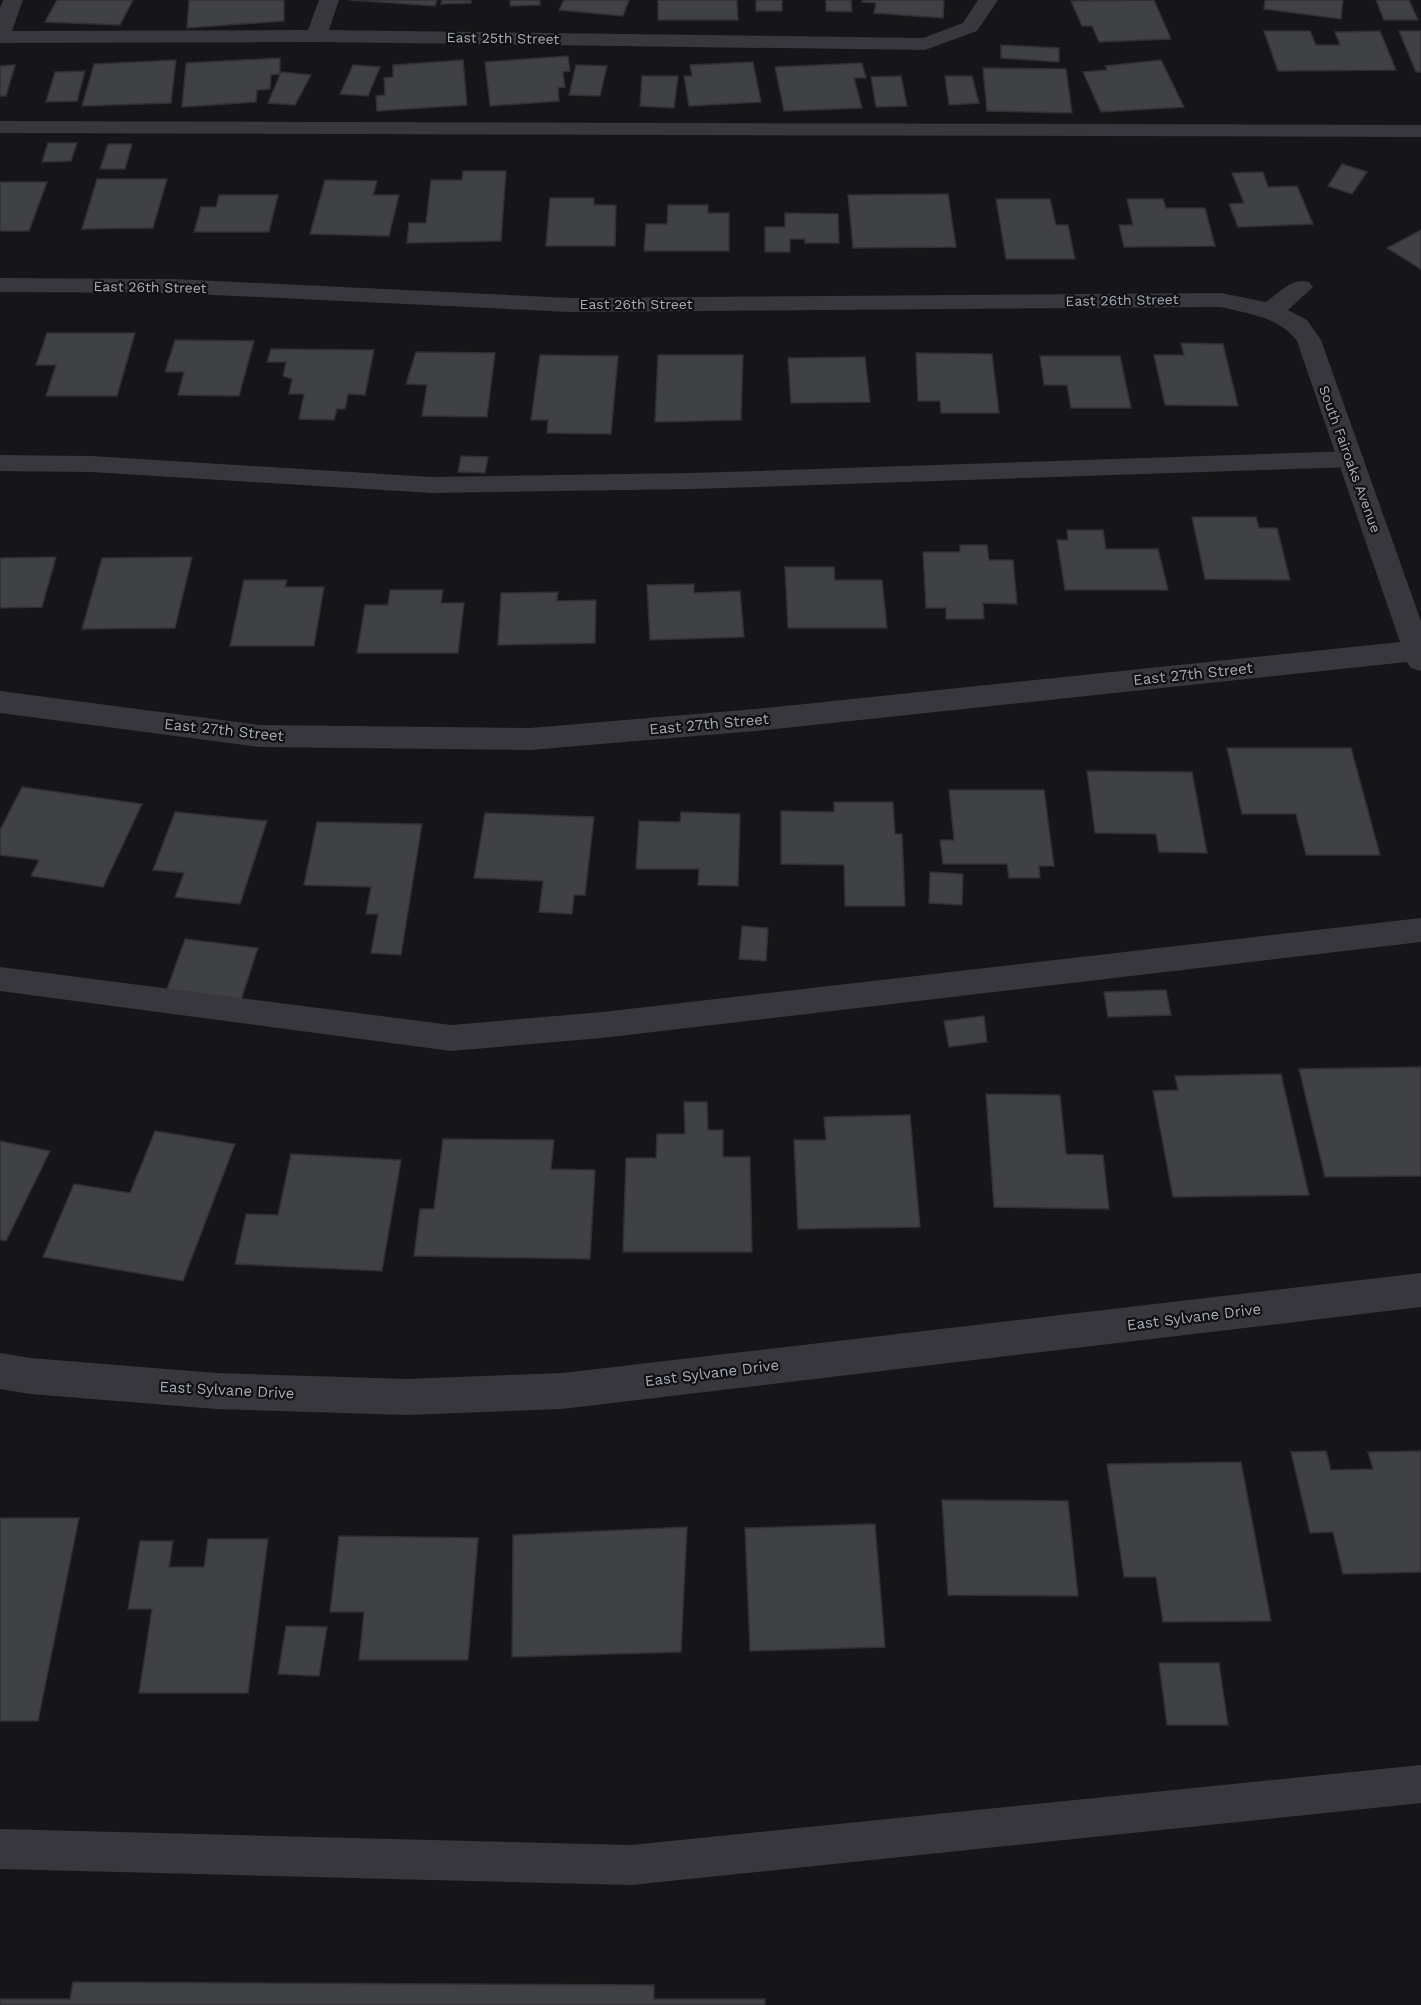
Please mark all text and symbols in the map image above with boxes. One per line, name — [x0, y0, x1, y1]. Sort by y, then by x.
street label: East 25th Street — [447, 29, 560, 47]
street label: East 26th Street — [93, 278, 207, 296]
street label: East 26th Street — [1065, 291, 1179, 309]
street label: East 26th Street — [580, 296, 693, 312]
street label: South Fairoaks Avenue — [1316, 383, 1384, 535]
street label: East 27th Street — [1132, 659, 1254, 689]
street label: East 27th Street — [648, 710, 770, 738]
street label: East 27th Street — [163, 715, 285, 745]
street label: East Sylvane Drive — [1126, 1300, 1262, 1334]
street label: East Sylvane Drive — [644, 1356, 780, 1390]
street label: East Sylvane Drive — [159, 1377, 295, 1403]

